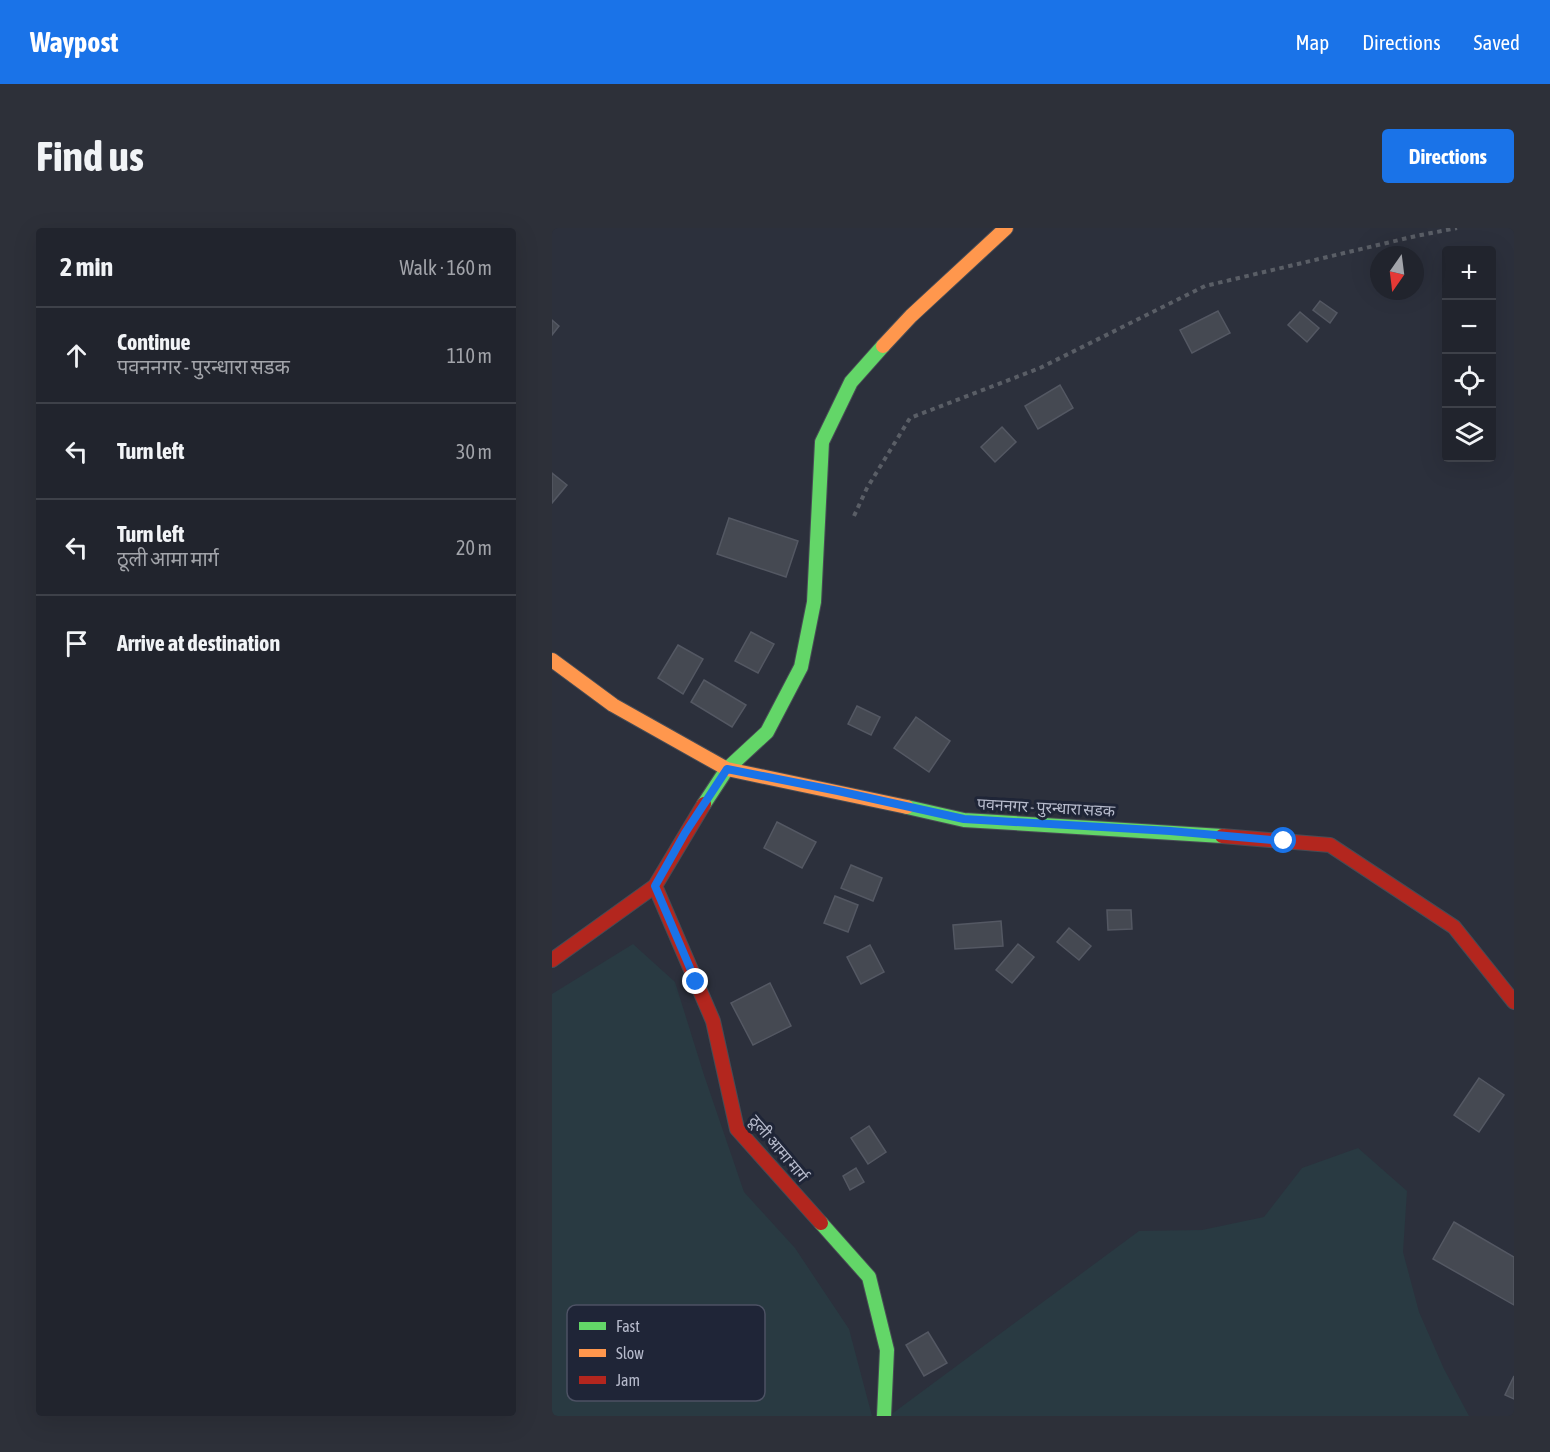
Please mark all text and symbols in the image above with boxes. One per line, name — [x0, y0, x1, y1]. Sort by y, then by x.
text: Waypost — [30, 26, 118, 58]
text: Map — [1295, 30, 1329, 54]
text: Directions — [1362, 30, 1441, 54]
text: Saved — [1474, 30, 1520, 54]
button: Directions — [1382, 129, 1514, 183]
text: Find us — [36, 132, 144, 180]
north arrow — [1370, 246, 1424, 300]
map controls — [1442, 246, 1496, 462]
button: + — [1442, 246, 1496, 300]
text: 2 min — [60, 252, 113, 282]
text: Walk · 160 m — [400, 256, 492, 279]
button: − — [1442, 300, 1496, 354]
text: Continue — [117, 329, 191, 355]
icon: ahead — [60, 339, 93, 372]
text: 110 m — [447, 344, 492, 367]
button: locate — [1442, 354, 1496, 408]
text: पवननगर - पुरन्धारा सडक — [117, 355, 290, 378]
button: layers — [1442, 408, 1496, 462]
icon: left — [60, 435, 93, 468]
text: Turn left — [117, 438, 184, 464]
text: 30 m — [456, 440, 492, 463]
text: Turn left — [117, 521, 184, 547]
icon: left — [60, 531, 93, 564]
text: 20 m — [456, 536, 492, 559]
text: ठूली आमा मार्ग — [117, 547, 219, 570]
icon: arrive — [60, 627, 93, 660]
text: Arrive at destination — [117, 630, 280, 656]
street label: पवननगर - पुरन्धारा सडक — [976, 794, 1116, 822]
route start — [1270, 827, 1296, 853]
route end — [682, 968, 708, 994]
street label: ठूली आमा मार्ग — [744, 1111, 813, 1187]
legend — [567, 1305, 765, 1401]
text: Fast — [616, 1317, 640, 1335]
text: Slow — [616, 1344, 644, 1362]
text: Jam — [616, 1371, 640, 1389]

